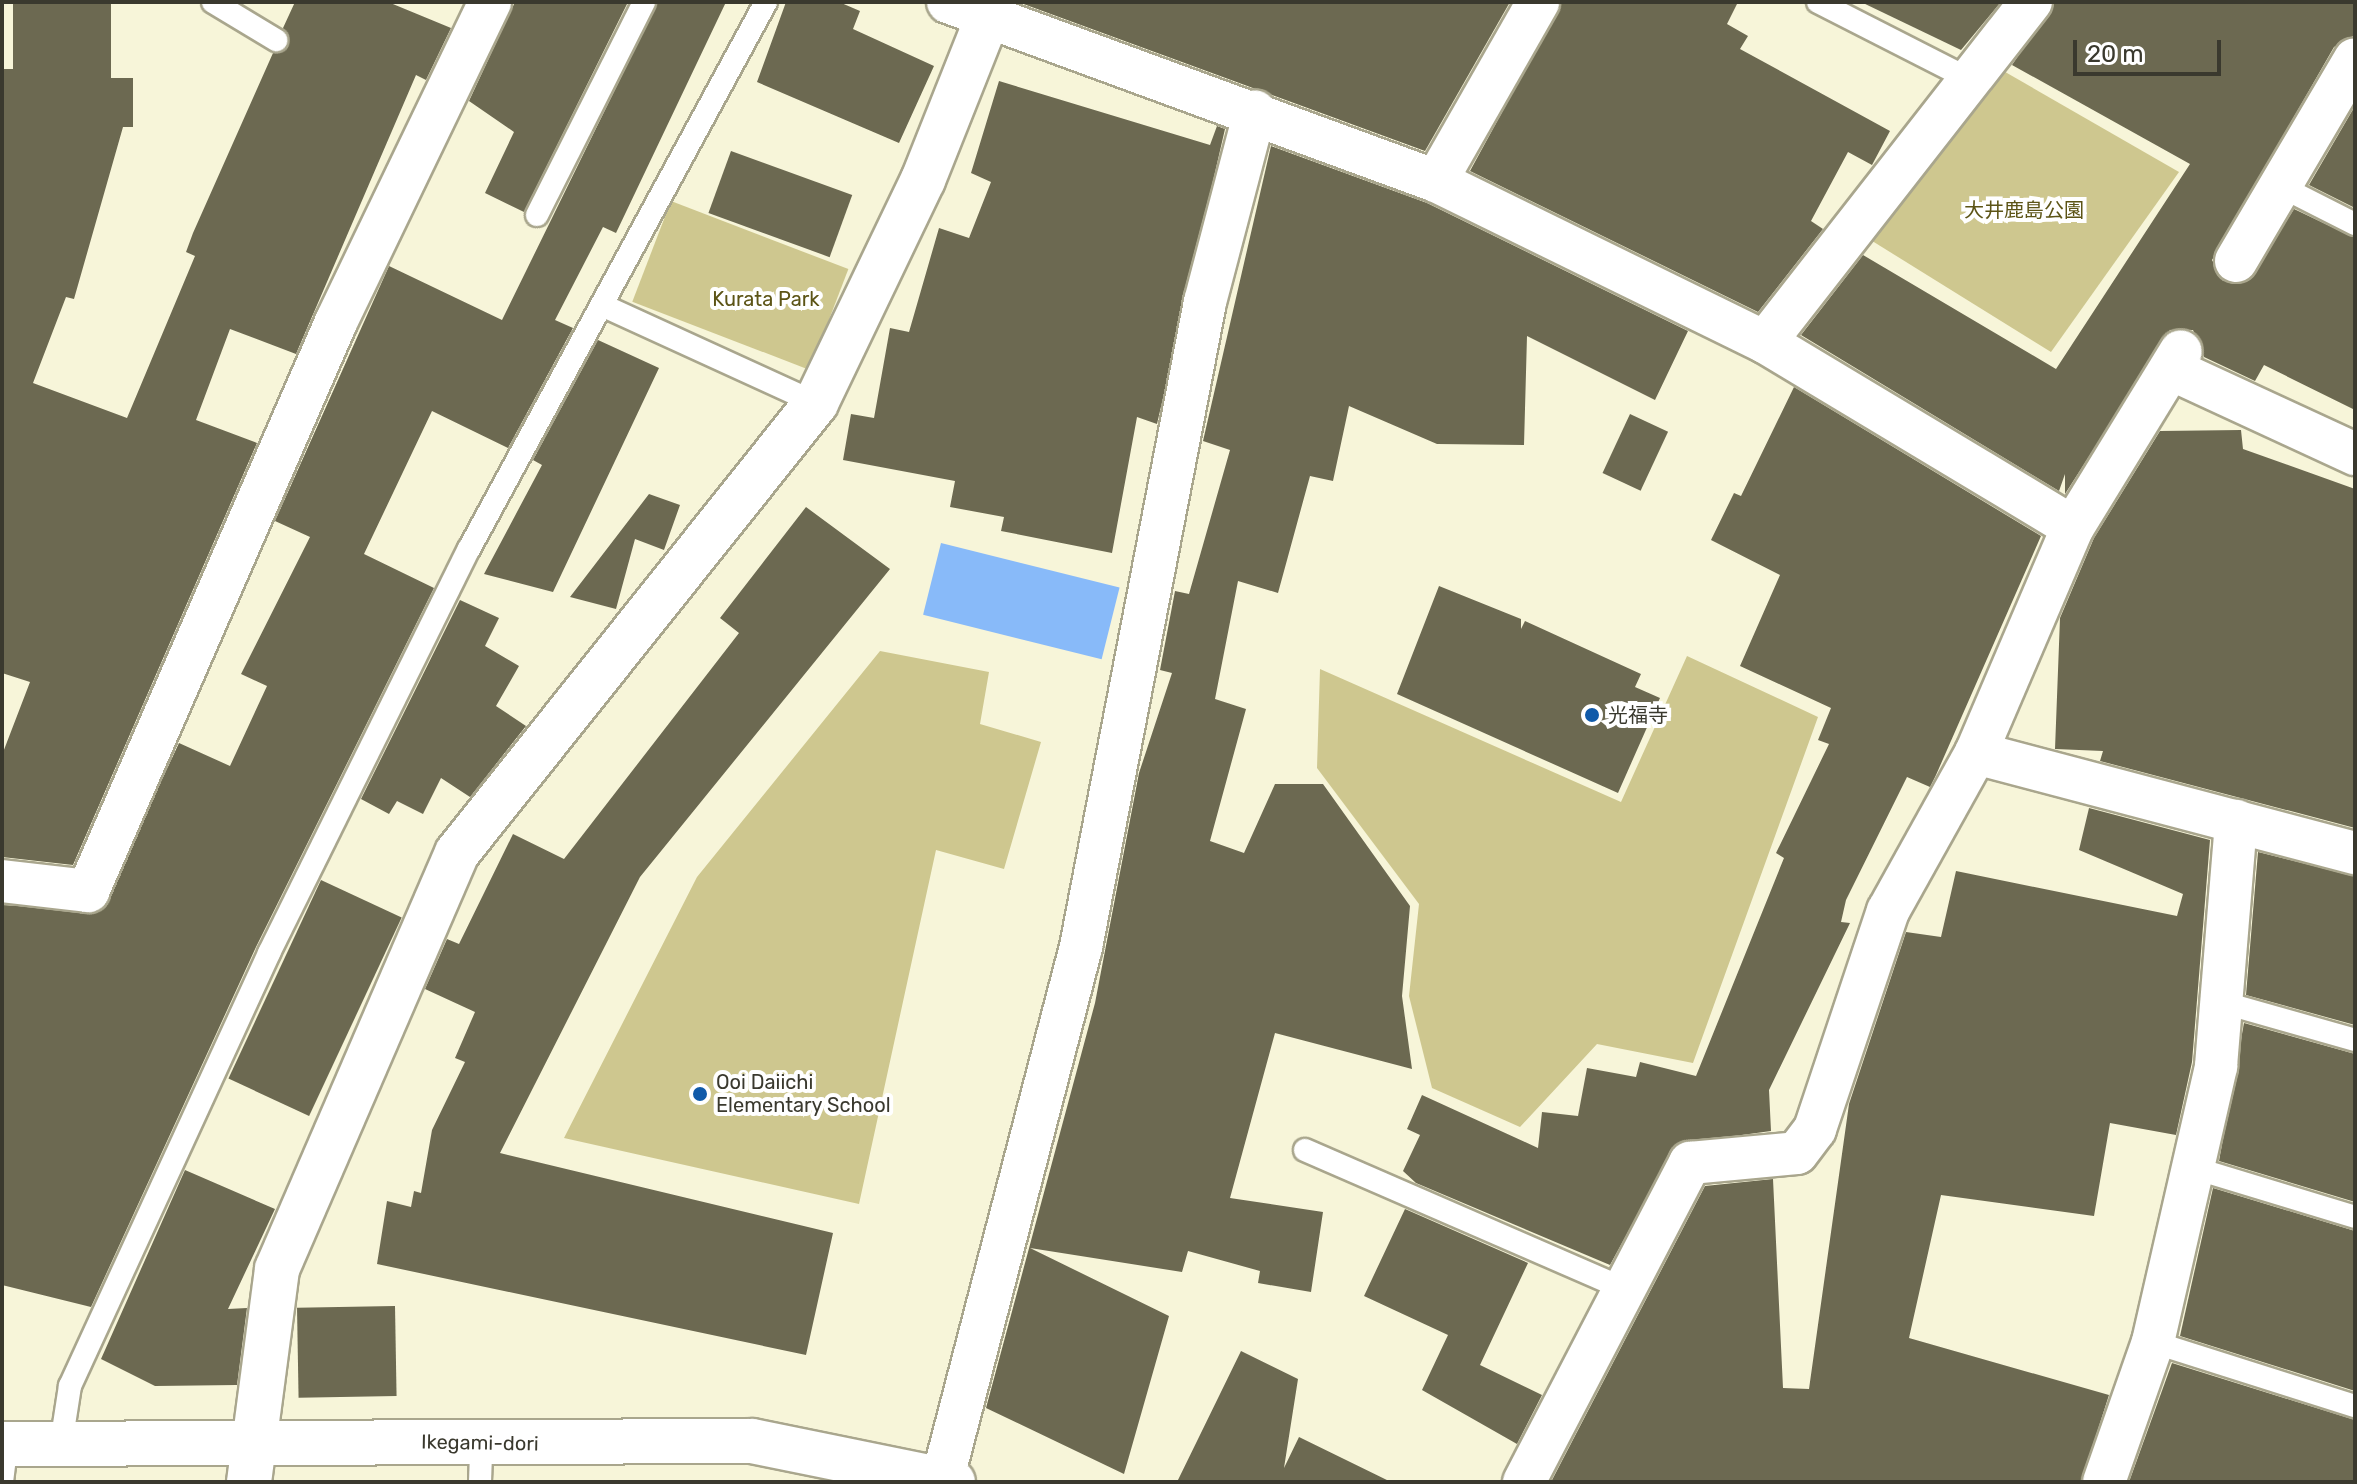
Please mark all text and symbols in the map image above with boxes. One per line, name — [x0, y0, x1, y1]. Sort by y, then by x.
scale bar — [2077, 24, 2225, 74]
text: 20 m — [2087, 40, 2144, 68]
park label: 大井鹿島公園 — [1964, 198, 2084, 222]
park label: Kurata Park — [712, 287, 820, 311]
place label: 光福寺 — [1608, 703, 1668, 727]
marker: 光福寺 — [1583, 706, 1601, 724]
place label: Ooi Daiichi Elementary School — [716, 1070, 891, 1117]
marker: Ooi Daiichi Elementary School — [691, 1085, 709, 1103]
street label: Ikegami-dori — [421, 1430, 539, 1456]

